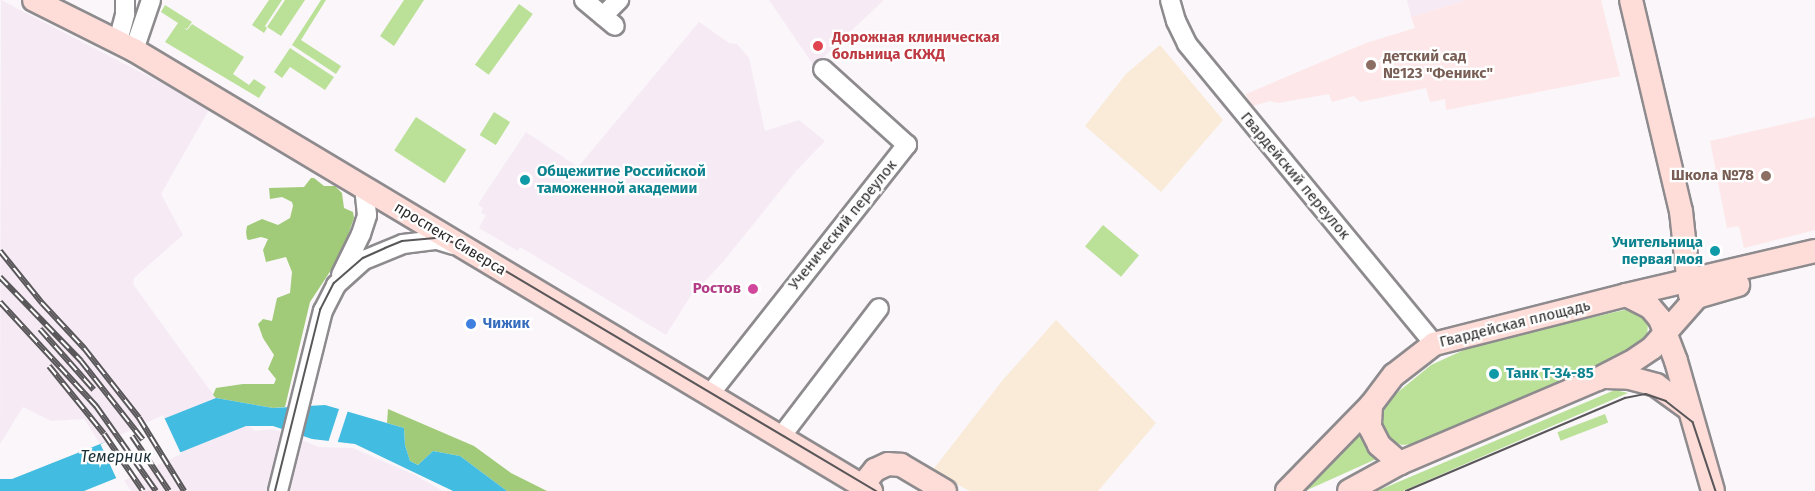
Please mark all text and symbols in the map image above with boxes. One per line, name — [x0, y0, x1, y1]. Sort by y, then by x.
place label: Дорожная клиническая больница СКЖД — [832, 28, 1000, 63]
marker: Дорожная клиническая больница СКЖД — [809, 37, 827, 55]
place label: детский сад №123 "Феникс" — [1383, 47, 1493, 82]
marker: детский сад №123 "Феникс" — [1364, 58, 1378, 72]
street label: Гвардейский переулок — [1237, 109, 1353, 243]
street label: Ученический переулок — [785, 156, 901, 294]
place label: Общежитие Российской таможенной академии — [537, 162, 706, 197]
place label: Школа №78 — [1671, 167, 1754, 185]
marker: Школа №78 — [1759, 169, 1773, 183]
marker: Общежитие Российской таможенной академии — [518, 173, 532, 187]
street label: проспект Сиверса — [391, 199, 509, 279]
place label: Учительница первая моя — [1612, 233, 1703, 268]
marker: Учительница первая моя — [1708, 244, 1722, 258]
place label: Ростов — [693, 280, 741, 298]
marker: Ростов — [746, 282, 760, 296]
street label: Гвардейская площадь — [1438, 297, 1592, 351]
place label: Чижик — [483, 315, 530, 333]
marker: Чижик — [464, 317, 478, 331]
place label: Танк Т-34-85 — [1506, 365, 1594, 383]
marker: Танк Т-34-85 — [1487, 367, 1501, 381]
water label: Темерник — [81, 447, 151, 467]

